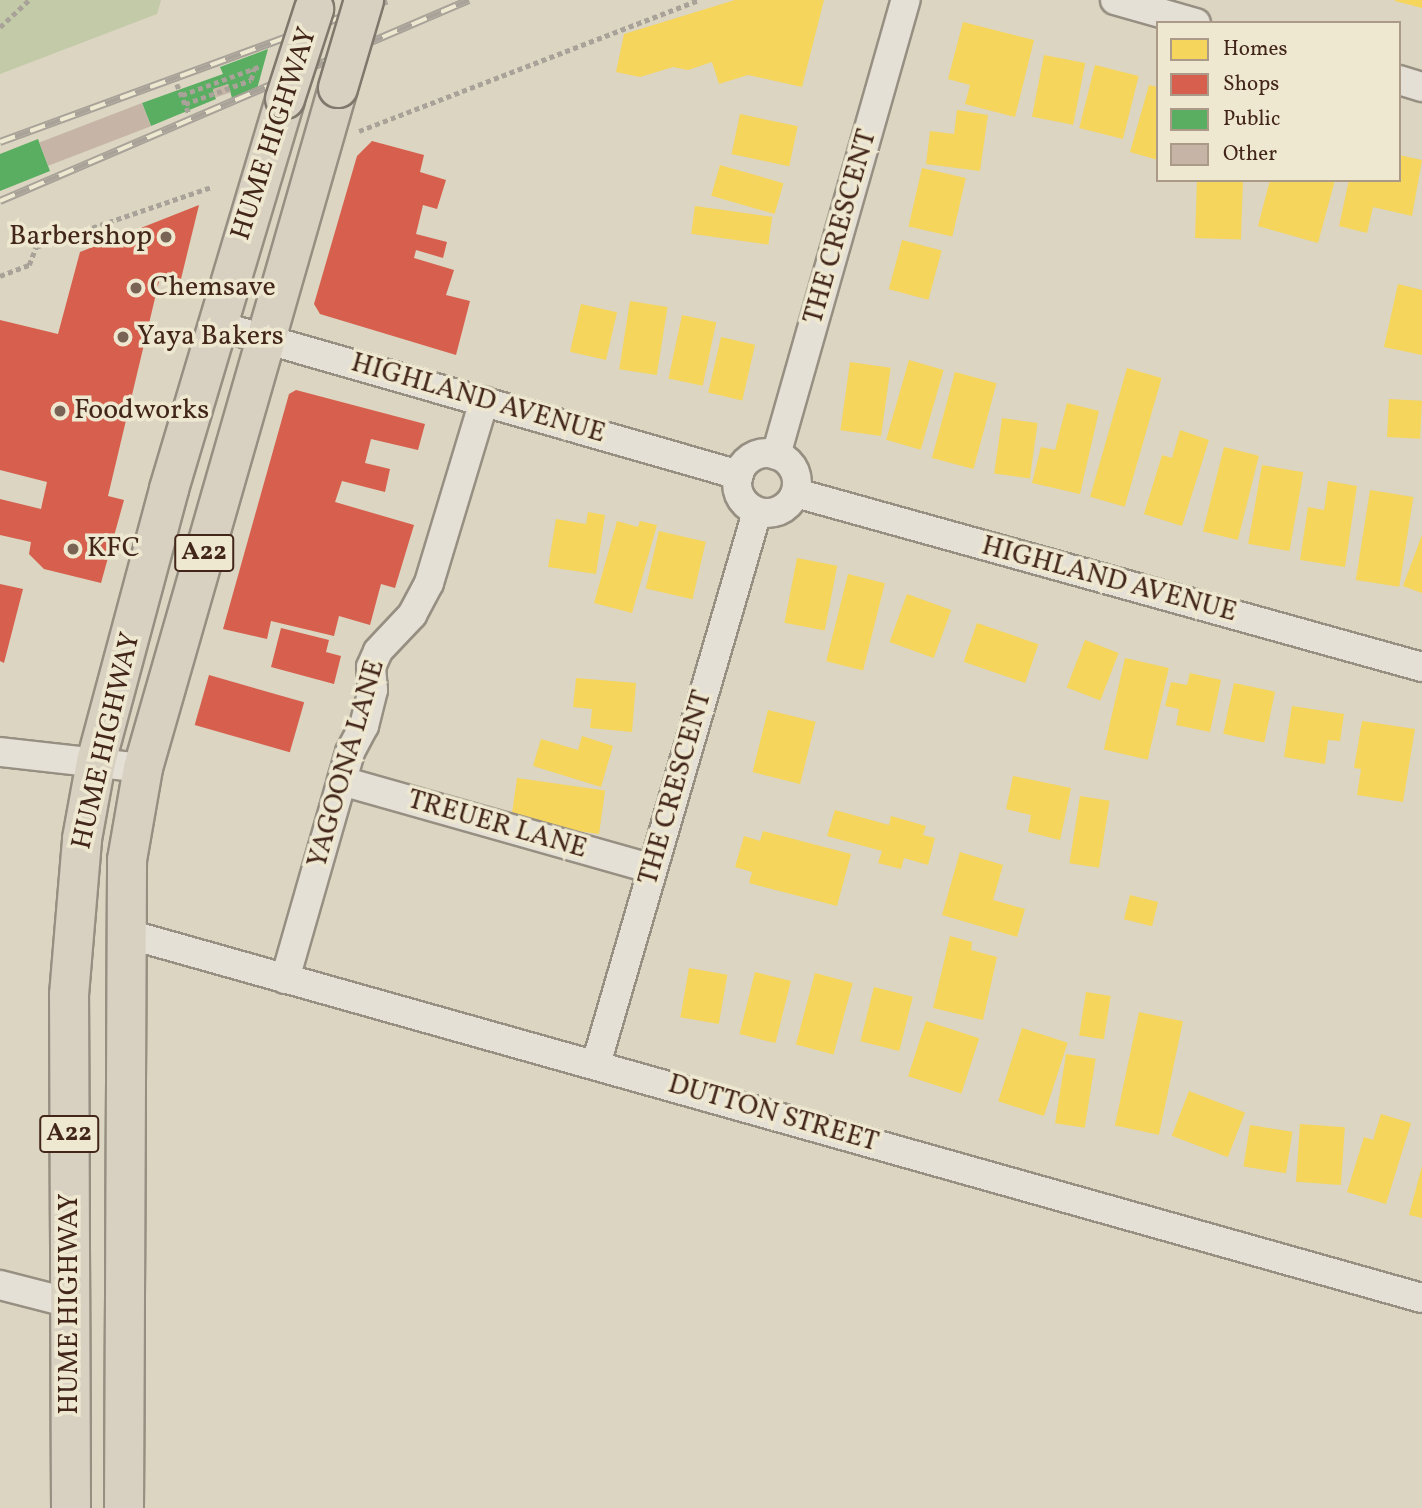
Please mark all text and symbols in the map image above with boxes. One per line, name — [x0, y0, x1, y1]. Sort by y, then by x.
legend — [1156, 21, 1401, 182]
street label: HUME HIGHWAY — [225, 24, 325, 244]
text: Homes — [1223, 35, 1288, 64]
text: Shops — [1223, 70, 1279, 99]
text: Public — [1223, 105, 1280, 134]
street label: THE CRESCENT — [797, 126, 885, 328]
text: Other — [1223, 140, 1277, 169]
place label: Barbershop — [9, 220, 152, 254]
marker: Barbershop — [158, 229, 174, 245]
place label: Chemsave — [150, 271, 276, 305]
marker: Chemsave — [128, 280, 144, 296]
place label: Yaya Bakers — [137, 320, 284, 354]
marker: Yaya Bakers — [115, 329, 131, 345]
street label: HIGHLAND AVENUE — [347, 347, 609, 451]
place label: Foodworks — [74, 394, 209, 428]
marker: Foodworks — [52, 403, 68, 419]
road number: A22 — [172, 530, 235, 576]
street label: HIGHLAND AVENUE — [978, 530, 1240, 630]
place label: KFC — [87, 532, 140, 566]
marker: KFC — [65, 541, 81, 557]
street label: HUME HIGHWAY — [66, 629, 148, 853]
street label: YAGOONA LANE — [301, 656, 393, 872]
street label: THE CRESCENT — [632, 687, 720, 889]
street label: TREUER LANE — [403, 783, 591, 867]
street label: DUTTON STREET — [664, 1068, 882, 1160]
road number: A22 — [38, 1112, 100, 1156]
street label: HUME HIGHWAY — [53, 1193, 87, 1415]

